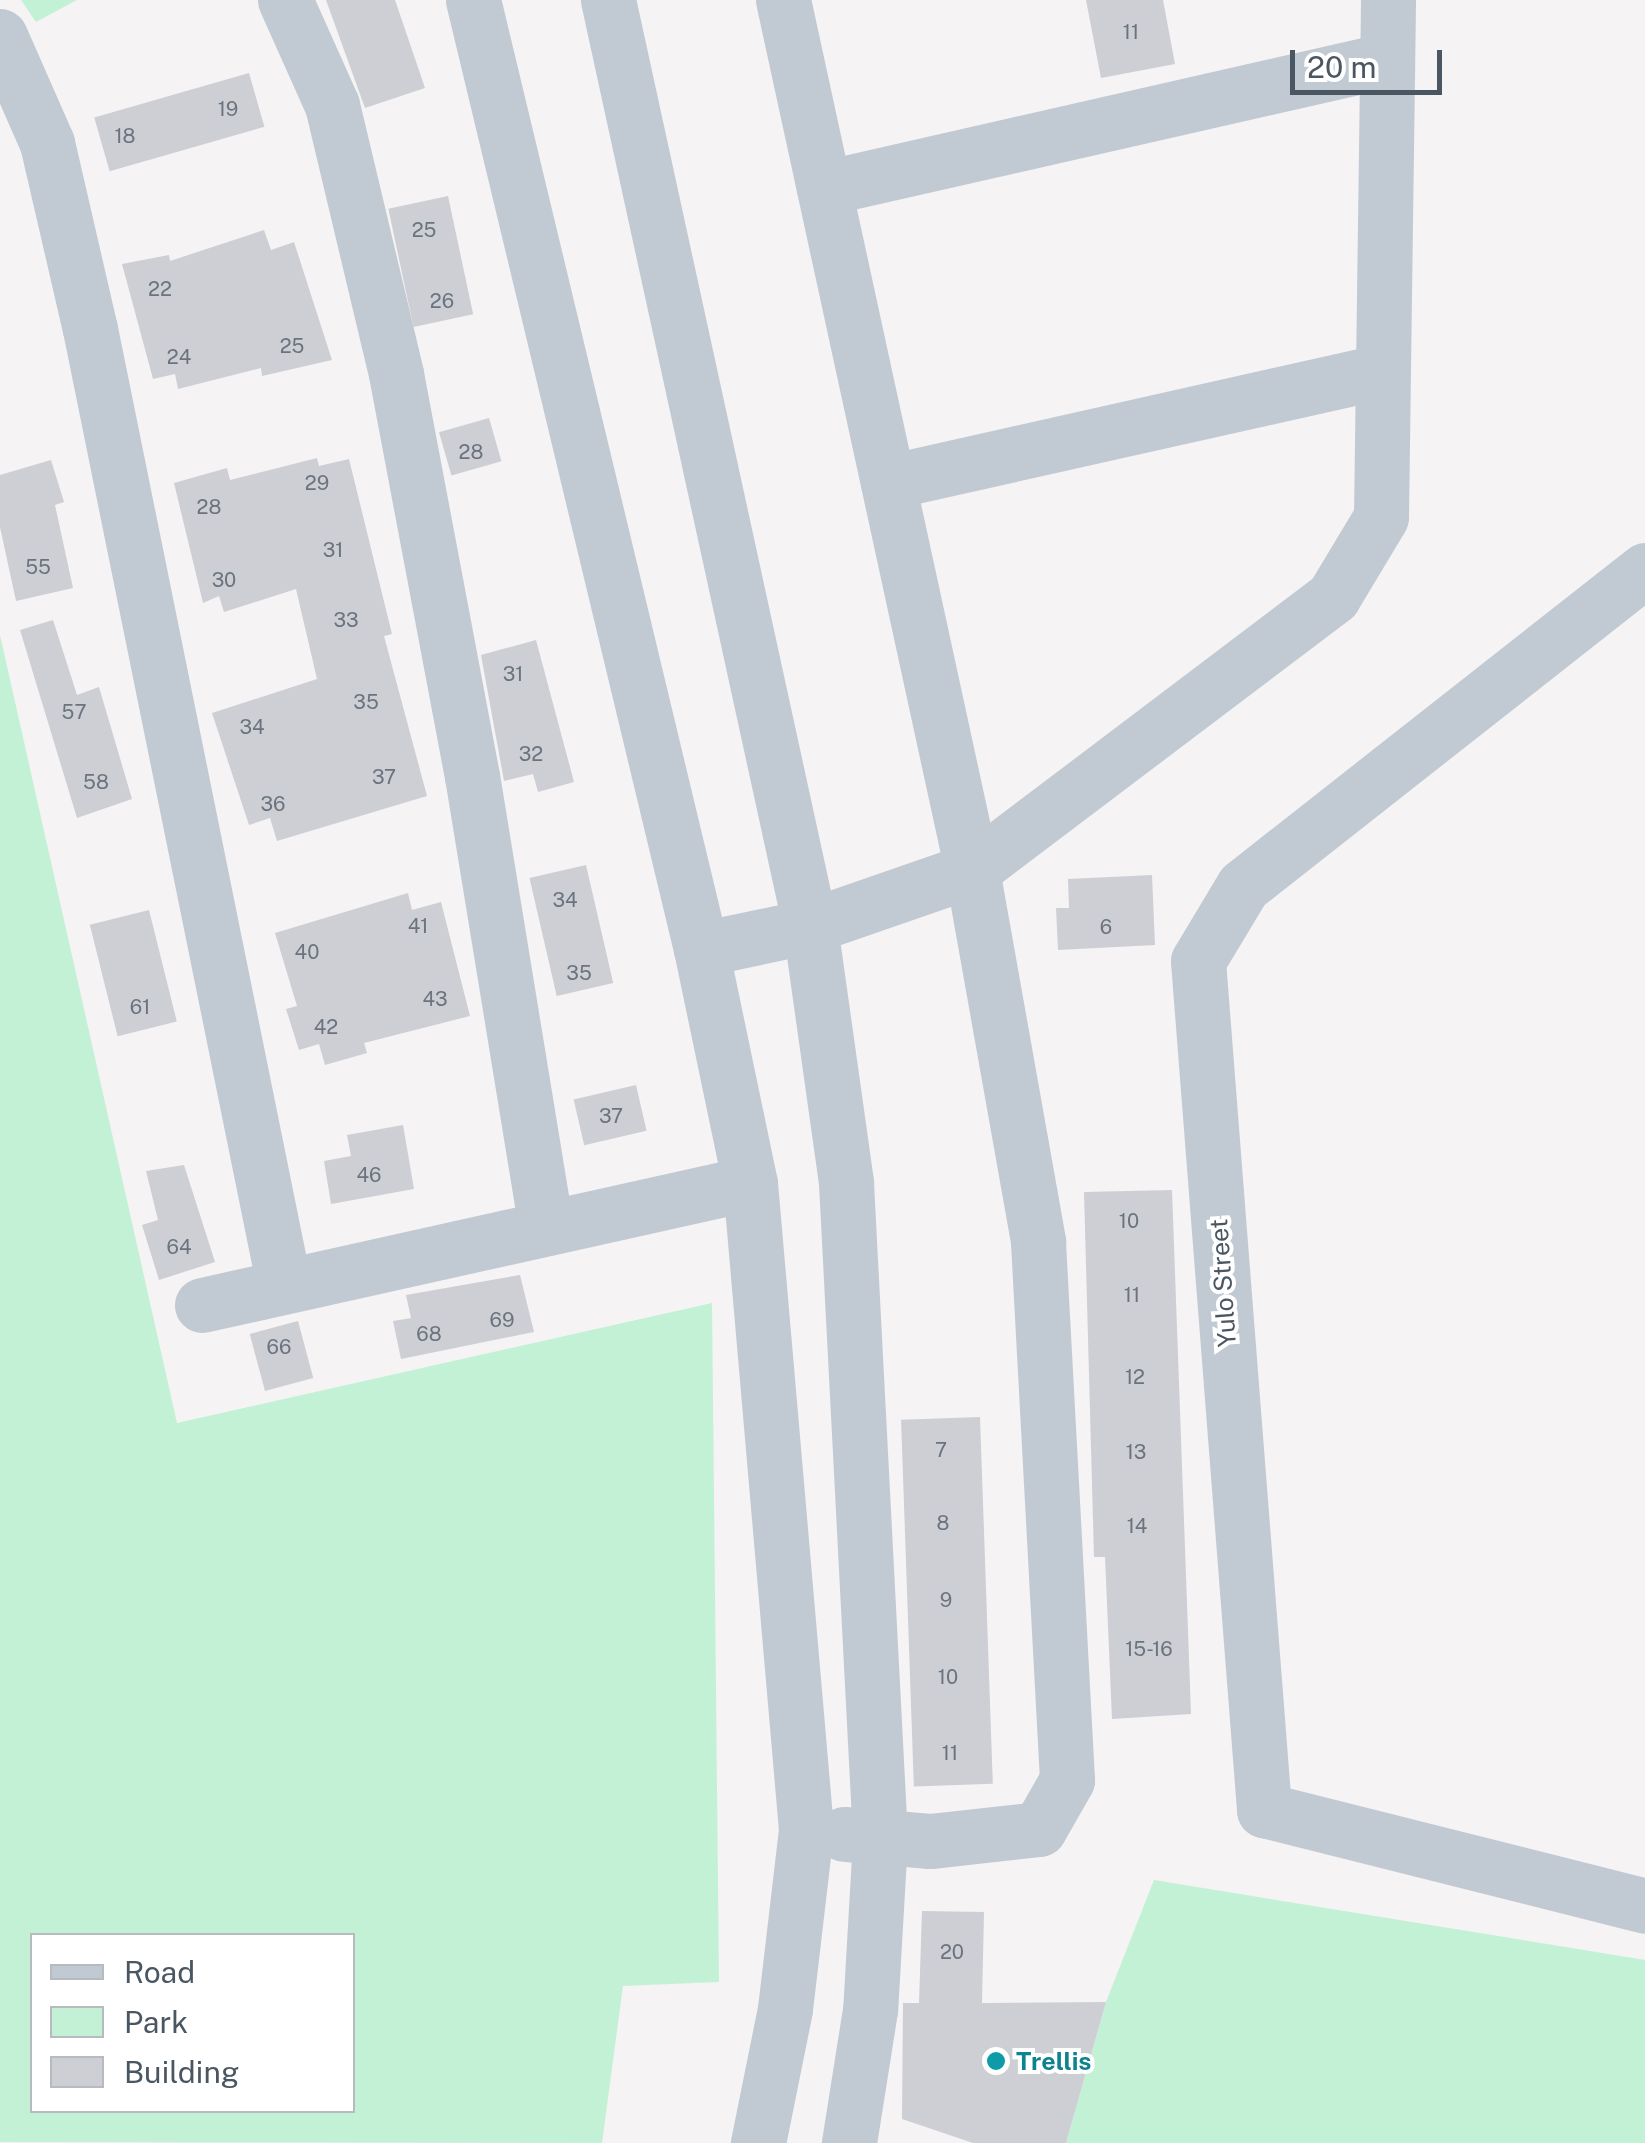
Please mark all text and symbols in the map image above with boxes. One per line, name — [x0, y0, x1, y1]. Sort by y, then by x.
house number: 11 — [1123, 20, 1139, 44]
scale bar — [1295, 30, 1448, 92]
text: 20 m — [1307, 49, 1376, 85]
house number: 19 — [218, 97, 238, 121]
house number: 18 — [114, 124, 136, 148]
house number: 25 — [412, 218, 436, 242]
house number: 22 — [148, 277, 172, 301]
house number: 26 — [430, 289, 454, 313]
house number: 25 — [280, 334, 304, 358]
house number: 24 — [167, 345, 191, 369]
house number: 28 — [459, 440, 483, 464]
house number: 29 — [305, 471, 329, 495]
house number: 28 — [197, 495, 221, 519]
house number: 31 — [323, 538, 343, 562]
house number: 55 — [25, 555, 51, 579]
house number: 30 — [212, 568, 236, 592]
house number: 33 — [333, 608, 359, 632]
house number: 31 — [503, 662, 523, 686]
house number: 35 — [353, 690, 379, 714]
house number: 57 — [62, 700, 86, 724]
house number: 34 — [239, 715, 265, 739]
house number: 32 — [519, 742, 543, 766]
house number: 37 — [372, 765, 396, 789]
house number: 58 — [83, 770, 109, 794]
house number: 36 — [261, 792, 285, 816]
house number: 34 — [552, 888, 578, 912]
house number: 41 — [408, 914, 428, 938]
house number: 6 — [1100, 915, 1112, 939]
house number: 40 — [295, 940, 319, 964]
house number: 35 — [566, 961, 592, 985]
house number: 43 — [422, 987, 448, 1011]
house number: 61 — [130, 995, 150, 1019]
house number: 42 — [314, 1015, 338, 1039]
house number: 37 — [599, 1104, 623, 1128]
house number: 46 — [356, 1163, 382, 1187]
house number: 10 — [1119, 1209, 1139, 1233]
street label: Yulo Street — [1204, 1218, 1242, 1348]
house number: 64 — [167, 1235, 191, 1259]
house number: 11 — [1124, 1283, 1140, 1307]
house number: 69 — [490, 1308, 514, 1332]
house number: 68 — [416, 1322, 442, 1346]
house number: 66 — [267, 1335, 291, 1359]
house number: 12 — [1125, 1365, 1145, 1389]
house number: 7 — [935, 1438, 947, 1462]
house number: 13 — [1126, 1440, 1146, 1464]
house number: 8 — [937, 1511, 949, 1535]
house number: 14 — [1127, 1514, 1147, 1538]
house number: 9 — [940, 1588, 952, 1612]
house number: 15-16 — [1125, 1637, 1173, 1661]
house number: 10 — [938, 1665, 958, 1689]
house number: 11 — [942, 1741, 958, 1765]
legend — [30, 1933, 355, 2113]
house number: 20 — [940, 1940, 964, 1964]
text: Road — [124, 1954, 195, 1990]
text: Park — [124, 2004, 188, 2040]
place label: Trellis — [1016, 2046, 1091, 2076]
marker: Trellis — [985, 2050, 1007, 2072]
text: Building — [124, 2054, 239, 2090]

